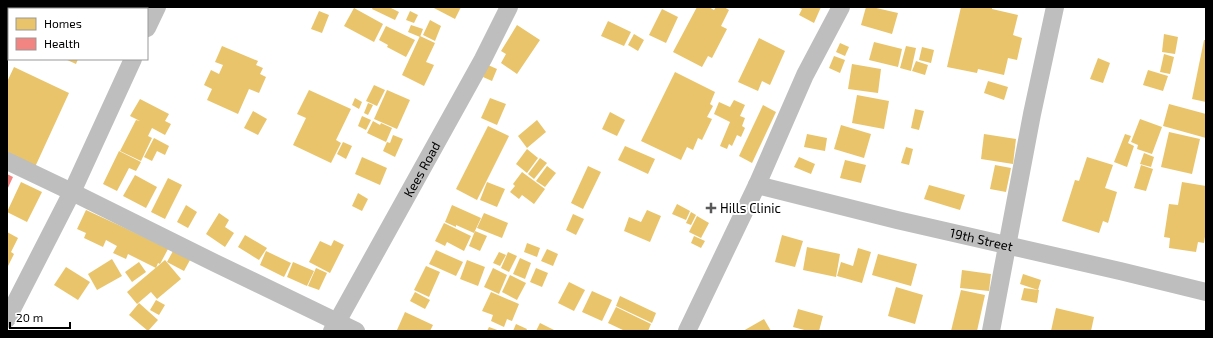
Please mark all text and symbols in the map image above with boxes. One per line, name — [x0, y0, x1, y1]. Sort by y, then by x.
legend — [8, 8, 148, 60]
text: Homes — [44, 16, 82, 30]
text: Health — [44, 36, 80, 50]
street label: Kees Road — [400, 139, 444, 200]
place label: Hills Clinic — [720, 200, 781, 216]
marker: Hills Clinic — [705, 202, 717, 214]
street label: 19th Street — [948, 224, 1015, 254]
scale bar — [10, 304, 70, 330]
text: 20 m — [16, 310, 43, 324]

